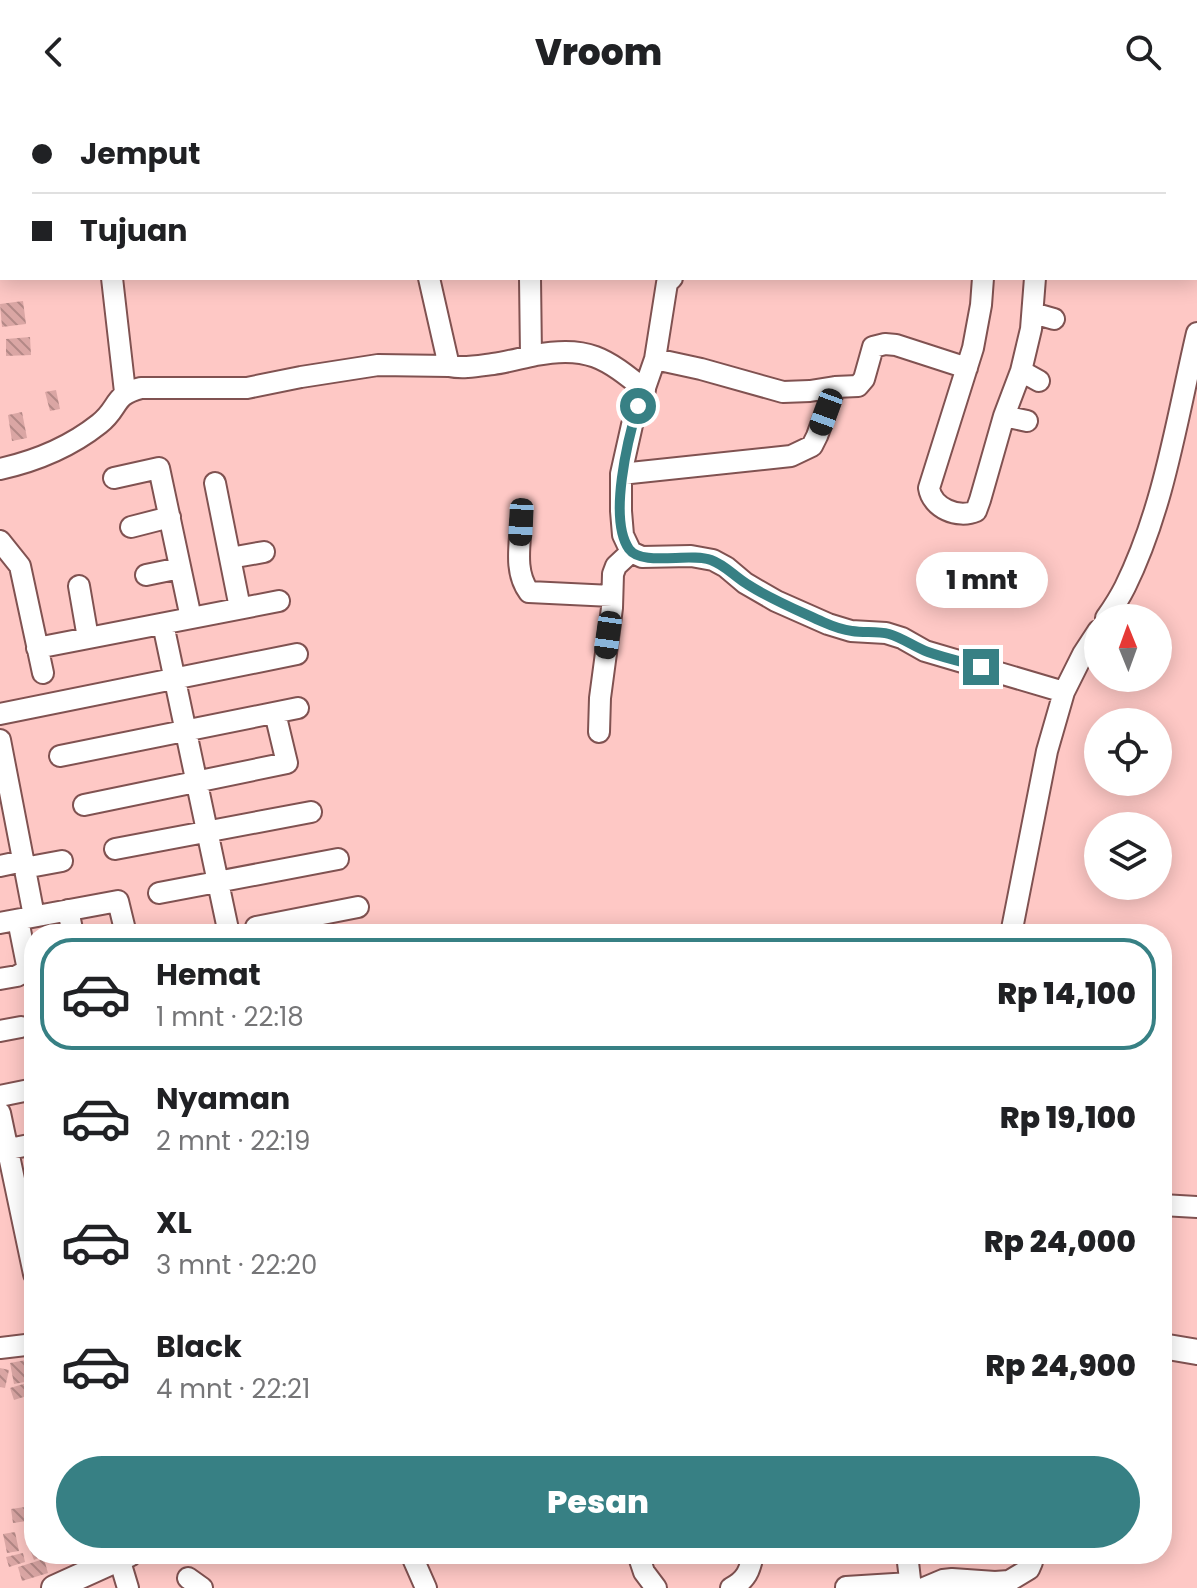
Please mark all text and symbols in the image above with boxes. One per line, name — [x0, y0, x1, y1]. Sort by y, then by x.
text: Vroom — [535, 27, 662, 78]
icon: back — [32, 30, 76, 74]
icon: search — [1121, 30, 1165, 74]
text: Jemput — [80, 132, 200, 175]
text: Tujuan — [80, 209, 188, 252]
car — [807, 385, 845, 439]
route start — [620, 388, 656, 424]
car — [508, 497, 534, 547]
callout: 1 mnt — [915, 551, 1047, 607]
text: 1 mnt — [946, 562, 1018, 598]
north arrow — [1084, 604, 1172, 692]
map controls — [1084, 604, 1172, 900]
car — [593, 610, 623, 660]
route end — [963, 649, 999, 685]
button: locate — [1084, 708, 1172, 796]
button: layers — [1084, 812, 1172, 900]
text: Hemat — [156, 953, 261, 996]
icon: car — [60, 958, 132, 1030]
text: Rp 14,100 — [997, 972, 1136, 1015]
text: 1 mnt · 22:18 — [156, 999, 304, 1035]
text: Nyaman — [156, 1077, 290, 1120]
icon: car — [60, 1082, 132, 1154]
text: Rp 19,100 — [1000, 1096, 1136, 1139]
text: 2 mnt · 22:19 — [156, 1123, 310, 1159]
text: XL — [156, 1201, 192, 1244]
icon: car — [60, 1206, 132, 1278]
text: Rp 24,000 — [984, 1220, 1136, 1263]
text: 3 mnt · 22:20 — [156, 1247, 317, 1283]
text: Black — [156, 1325, 242, 1368]
icon: car — [60, 1330, 132, 1402]
text: Rp 24,900 — [985, 1344, 1136, 1387]
text: 4 mnt · 22:21 — [156, 1371, 310, 1407]
button: Pesan — [56, 1456, 1140, 1548]

